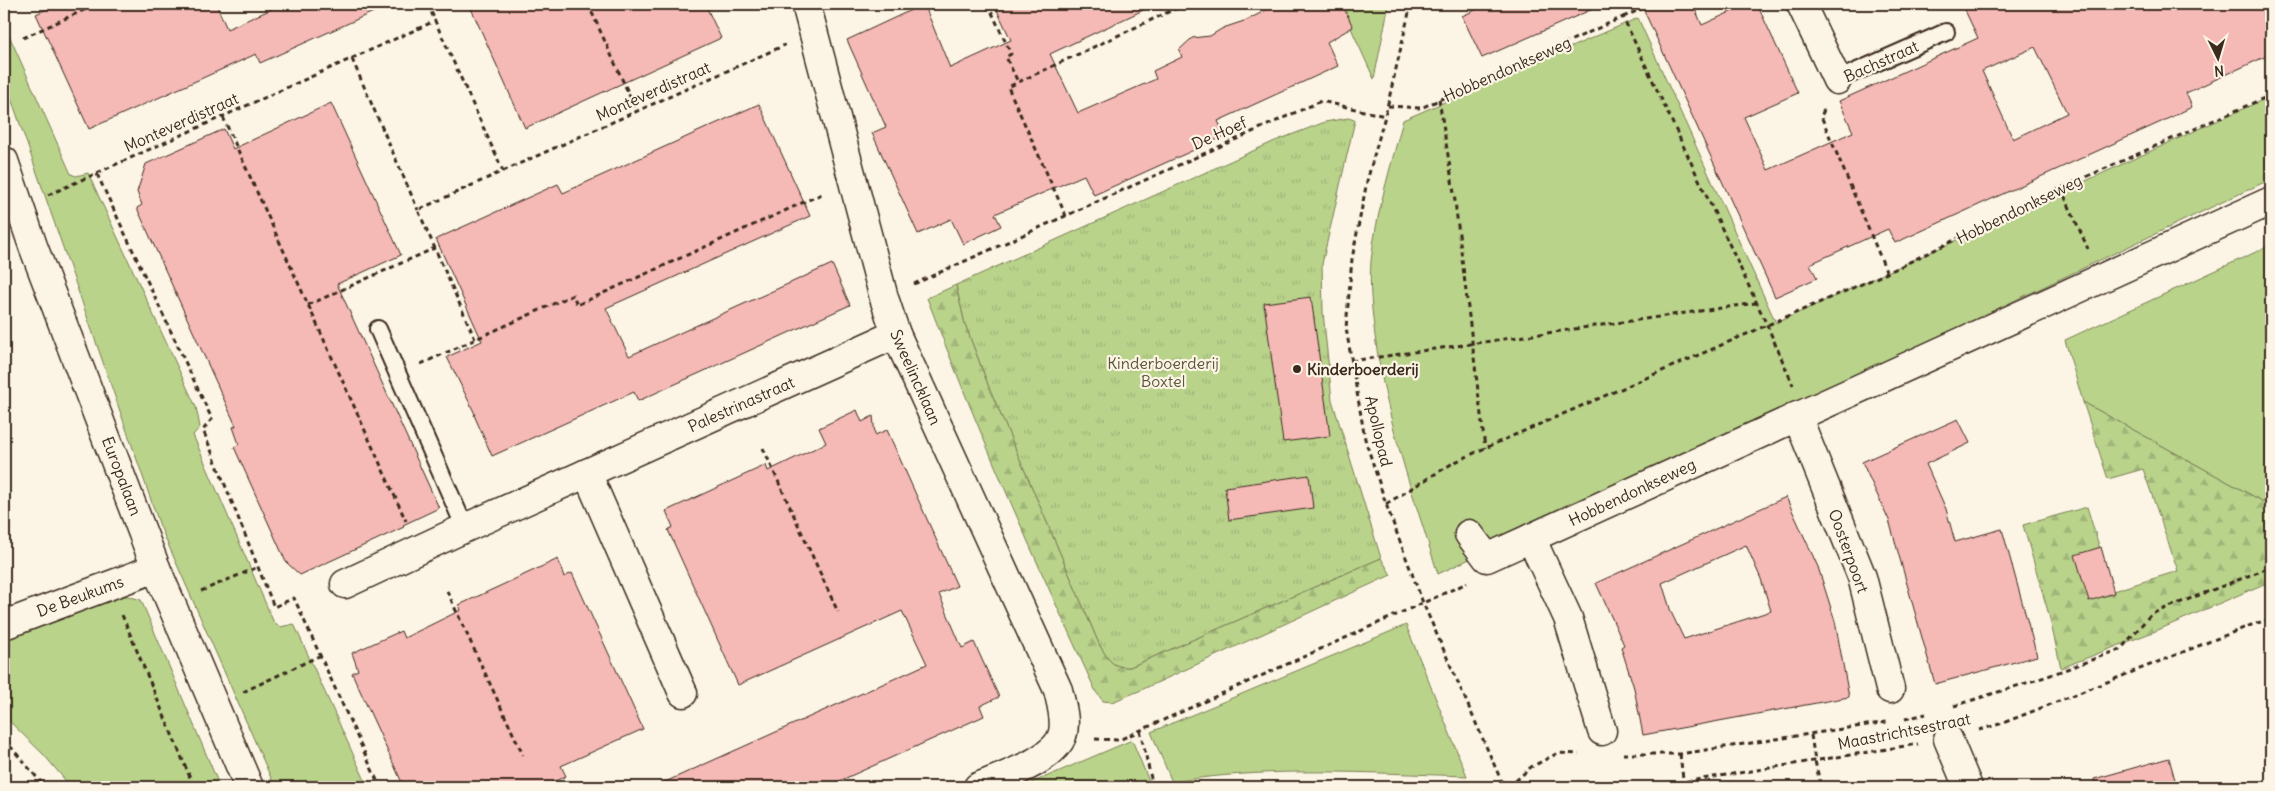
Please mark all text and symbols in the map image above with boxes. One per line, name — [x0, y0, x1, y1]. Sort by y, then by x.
street label: Hobbendonkseweg — [1440, 32, 1574, 106]
north arrow — [2192, 32, 2242, 82]
street label: Bachstraat — [1841, 35, 1922, 86]
street label: Monteverdistraat — [593, 57, 714, 125]
text: N — [2214, 62, 2225, 80]
street label: Monteverdistraat — [121, 88, 242, 156]
street label: De Hoef — [1188, 112, 1250, 154]
street label: Hobbendonkseweg — [1953, 170, 2085, 248]
street label: Sweelincklaan — [886, 326, 946, 428]
park label: Kinderboerderij Boxtel — [1107, 353, 1219, 391]
place label: Kinderboerderij — [1307, 359, 1419, 379]
marker: Kinderboerderij — [1291, 363, 1303, 375]
street label: Palestrinastraat — [685, 371, 798, 436]
street label: Apollopad — [1361, 394, 1397, 468]
street label: Europalaan — [98, 434, 146, 518]
street label: Hobbendonkseweg — [1565, 454, 1699, 530]
street label: Oosterpoort — [1825, 506, 1874, 596]
street label: De Beukums — [34, 571, 126, 621]
street label: Maastrichtsestraat — [1836, 708, 1973, 754]

